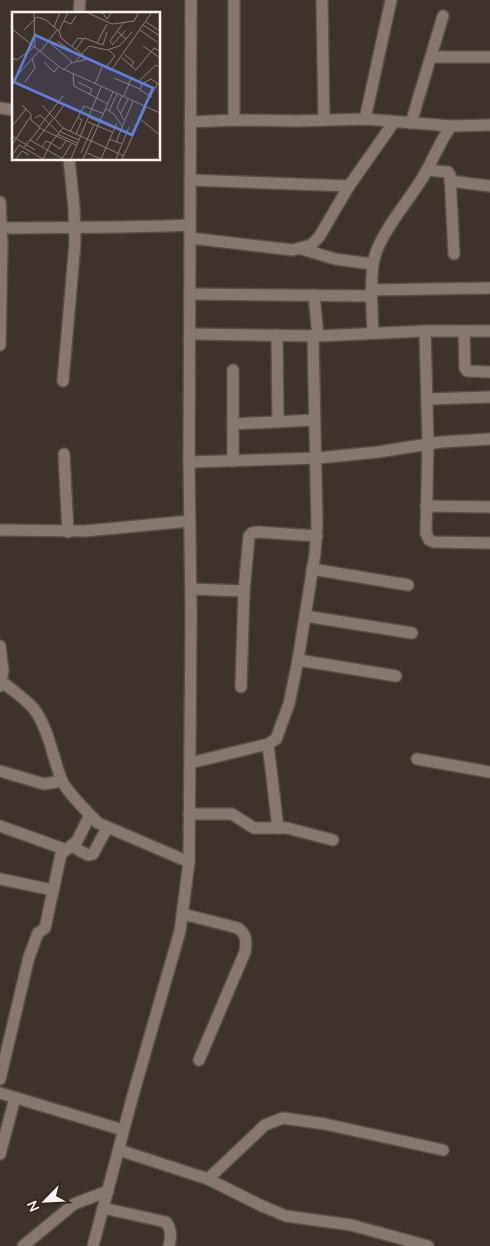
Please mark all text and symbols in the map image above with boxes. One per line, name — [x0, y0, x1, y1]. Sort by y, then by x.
inset map — [12, 12, 160, 160]
north arrow — [20, 1176, 70, 1226]
text: N — [23, 1197, 44, 1215]

